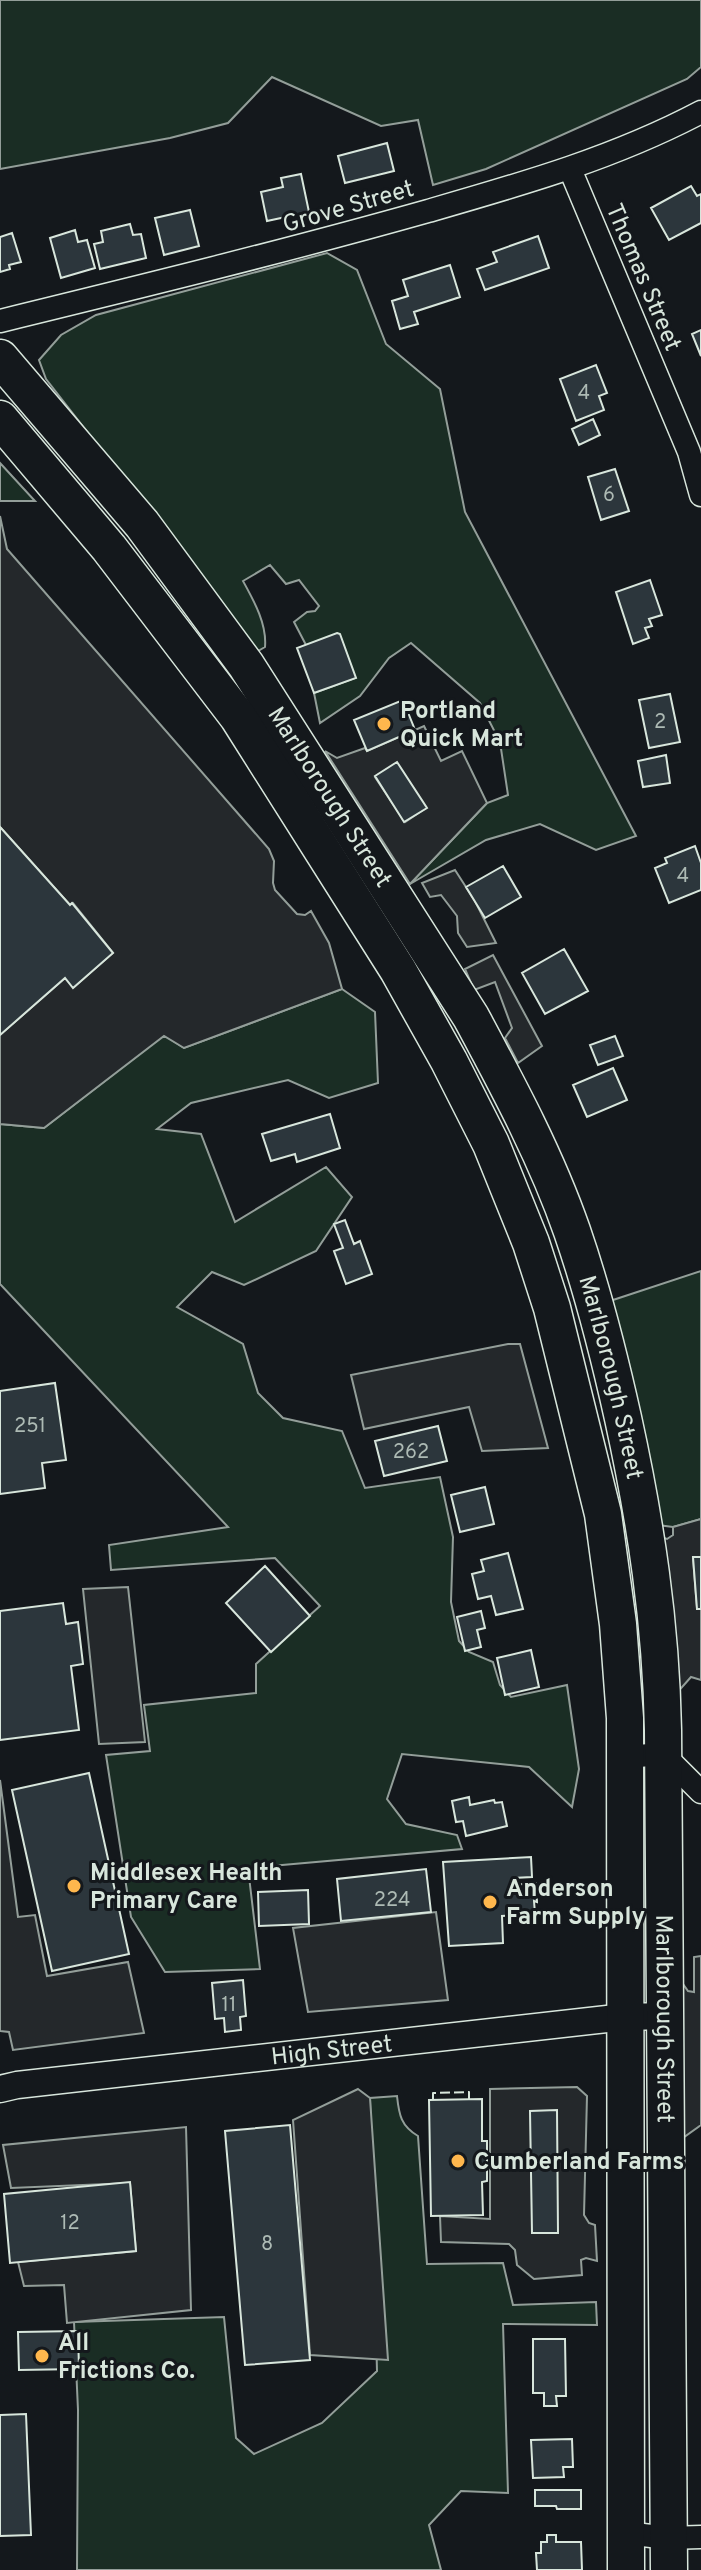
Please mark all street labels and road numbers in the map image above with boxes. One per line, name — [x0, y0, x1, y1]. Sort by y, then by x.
street label: Grove Street — [279, 175, 418, 241]
street label: Thomas Street — [598, 200, 687, 356]
street label: Marlborough Street — [260, 702, 397, 894]
street label: Marlborough Street — [570, 1272, 648, 1482]
street label: Marlborough Street — [647, 1914, 679, 2123]
street label: High Street — [270, 2030, 394, 2073]

